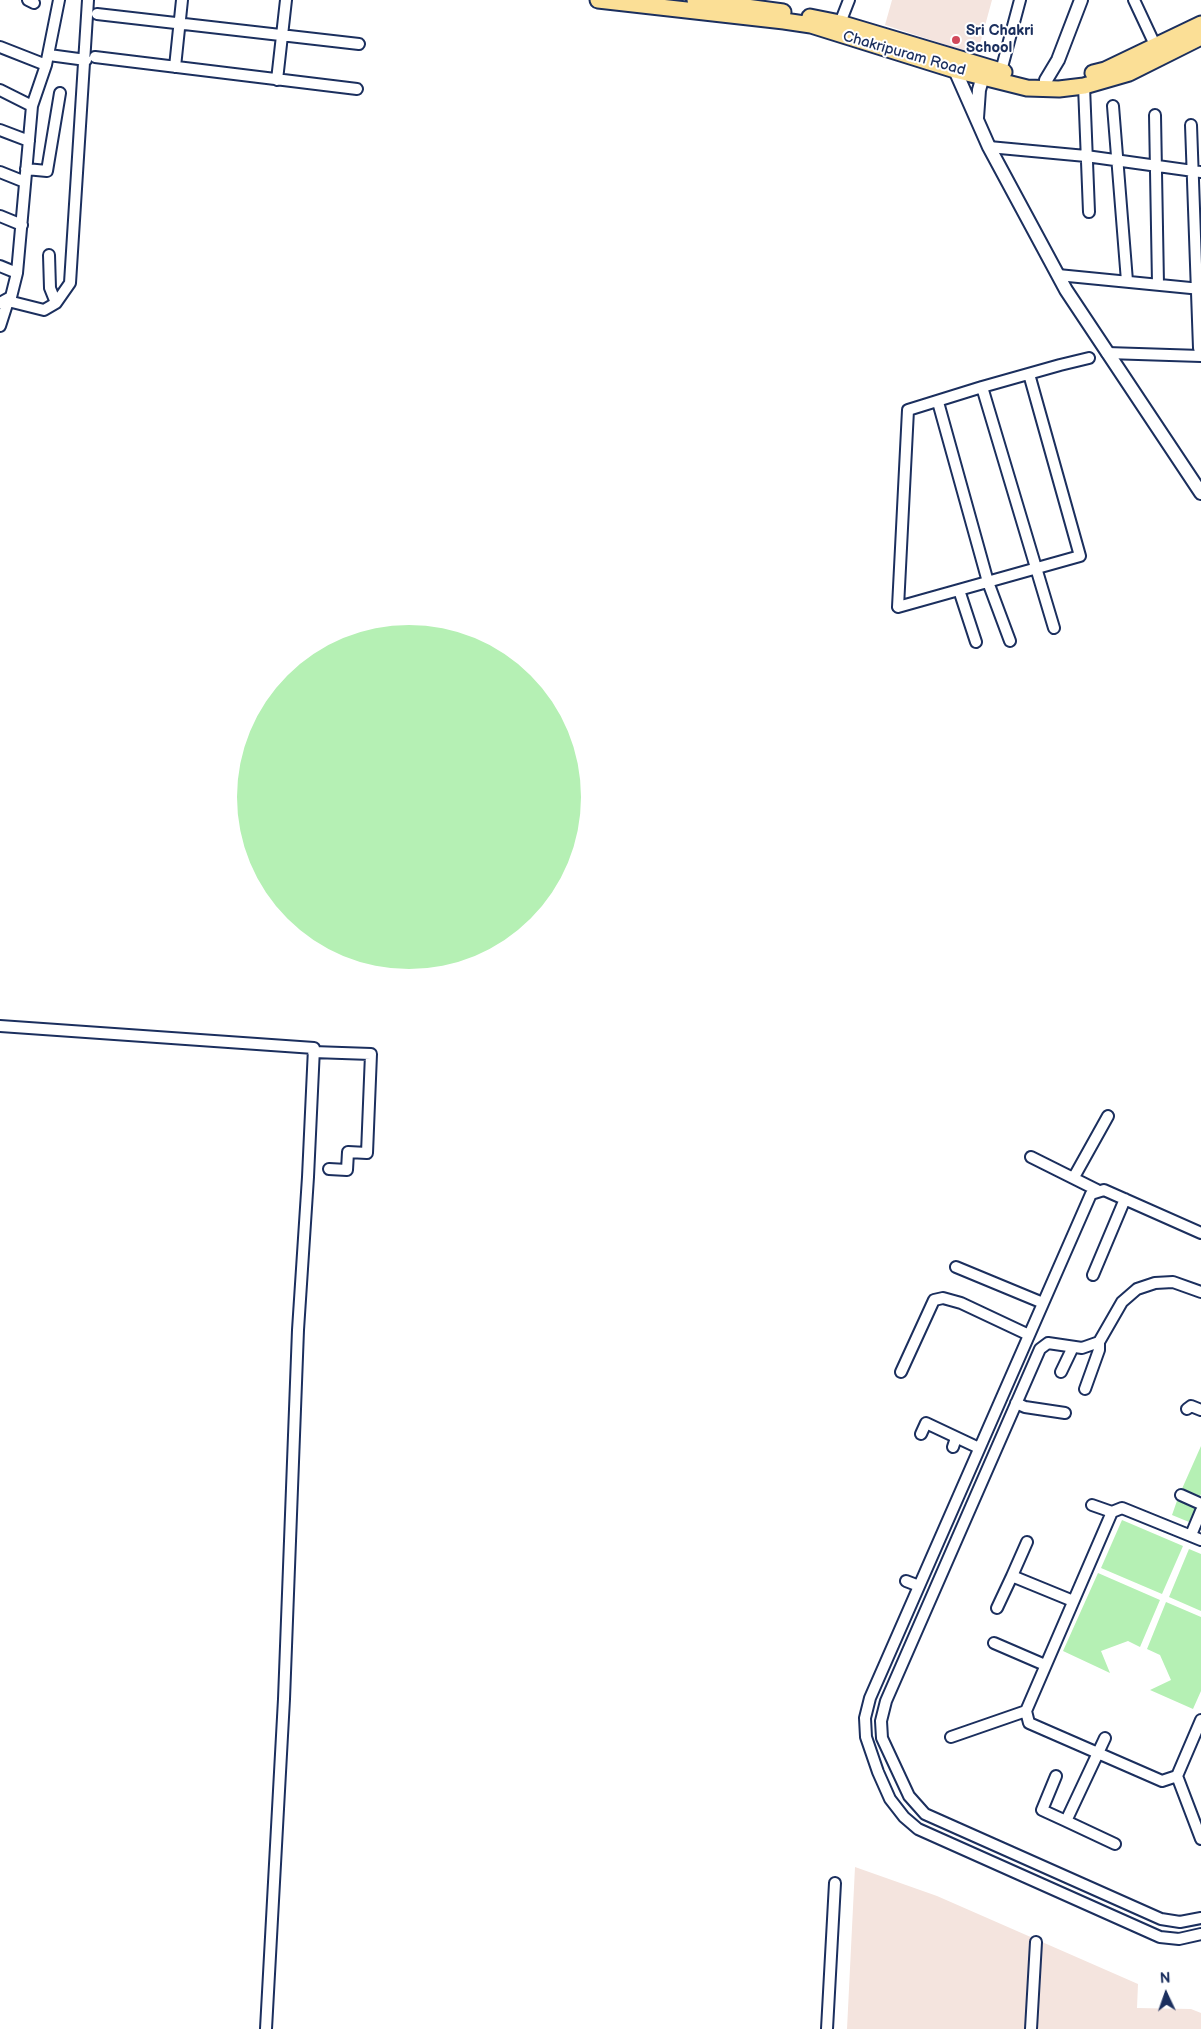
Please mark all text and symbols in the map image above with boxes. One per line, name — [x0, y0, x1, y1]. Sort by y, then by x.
place label: Sri Chakri School — [966, 22, 1034, 57]
street label: Chakripuram Road — [840, 28, 968, 80]
marker: Sri Chakri School — [950, 34, 962, 46]
north arrow — [1141, 1969, 1191, 2019]
text: N — [1159, 1970, 1171, 1987]

